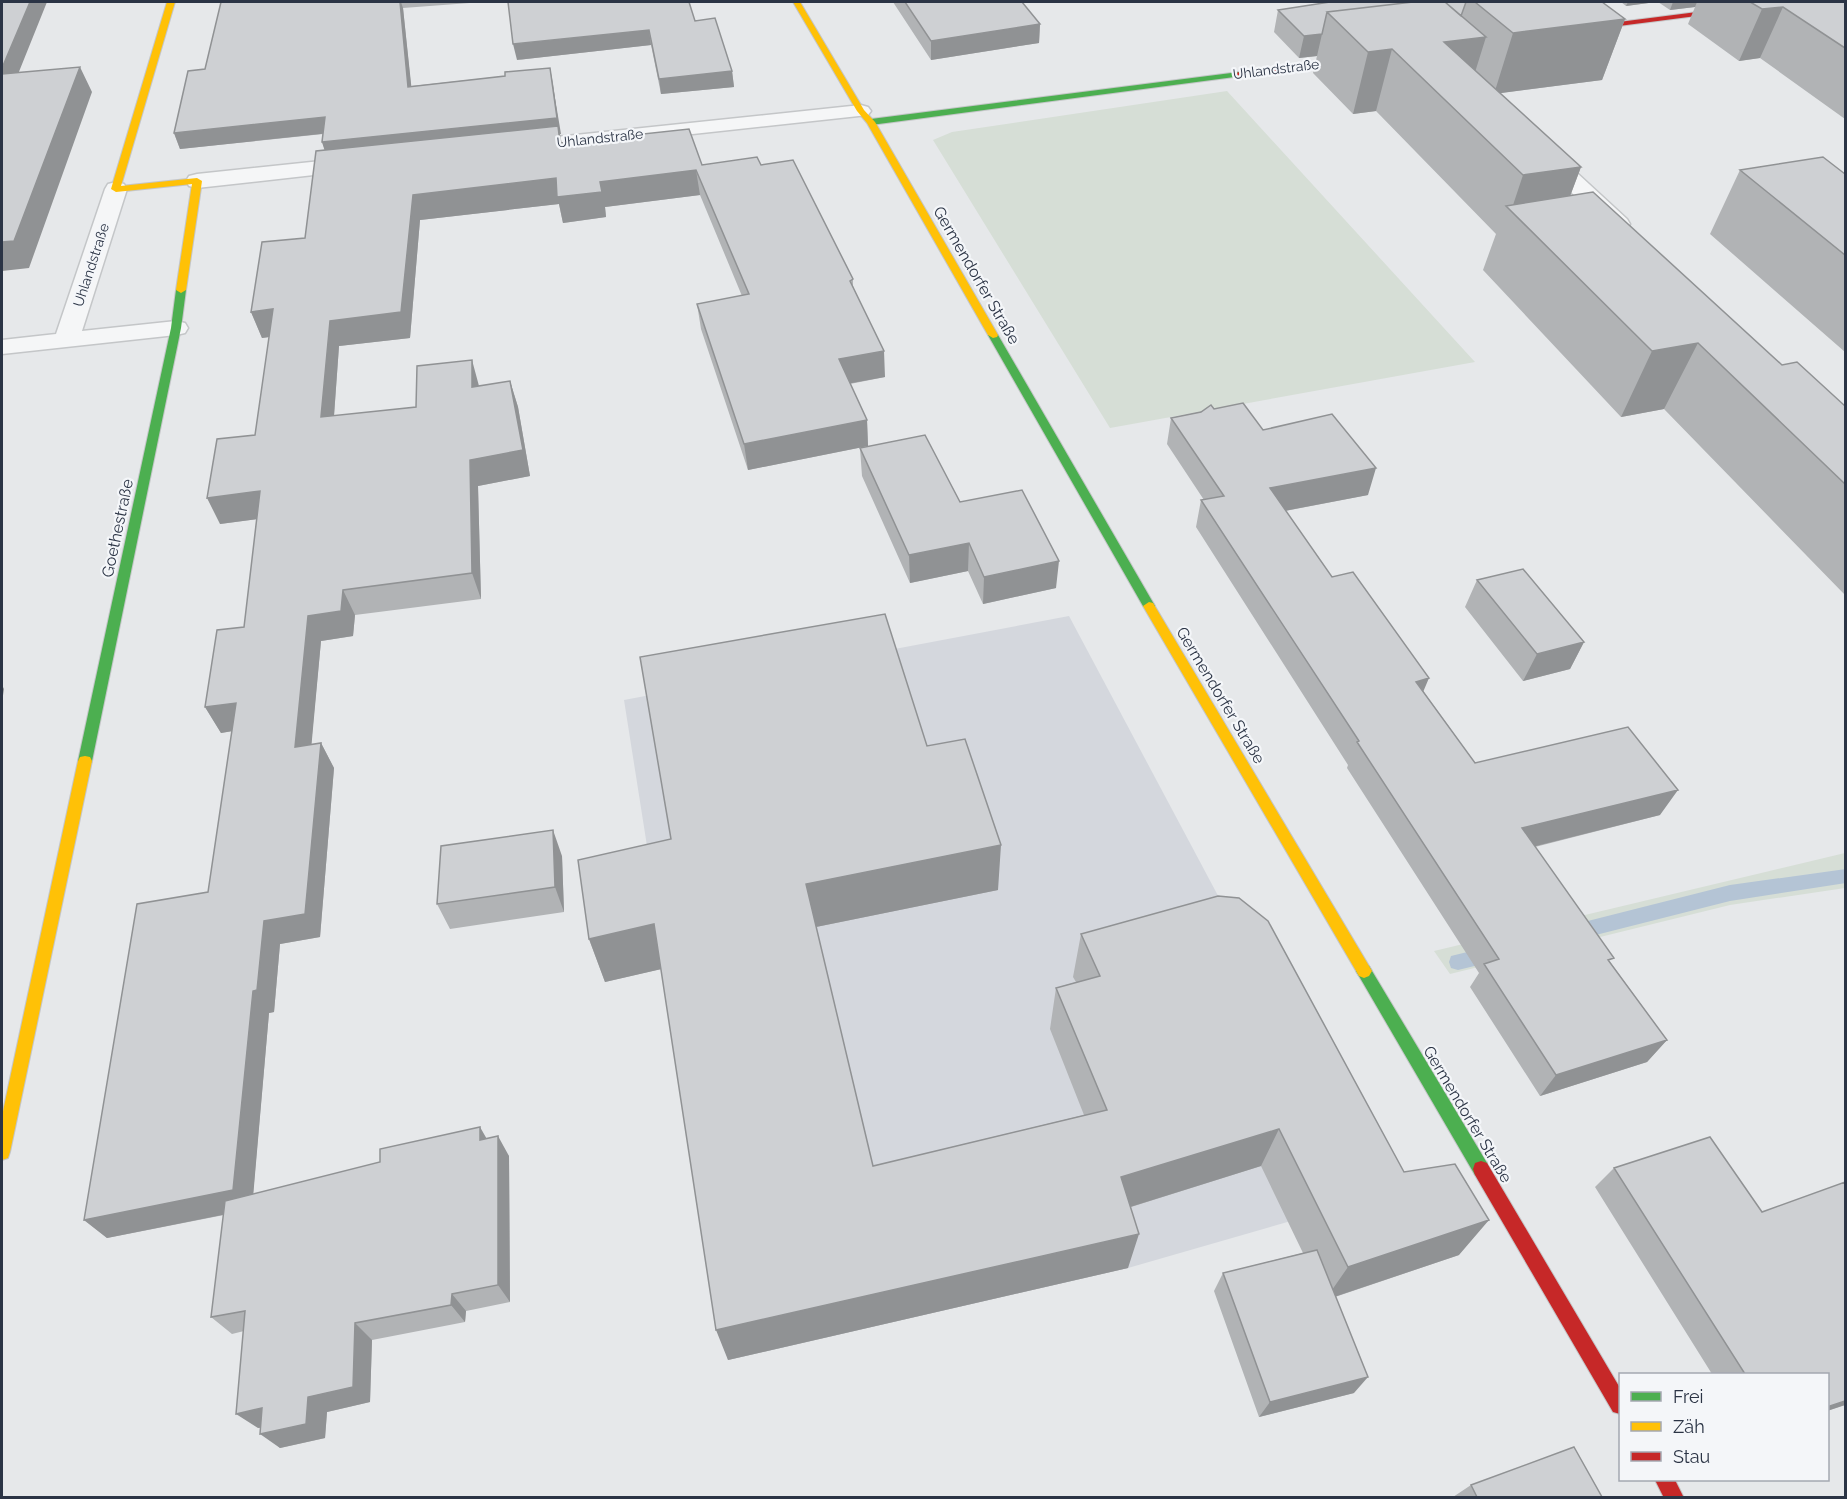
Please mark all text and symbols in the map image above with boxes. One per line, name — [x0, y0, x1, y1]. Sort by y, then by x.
street label: Uhlandstraße — [1232, 56, 1320, 82]
street label: Uhlandstraße — [556, 126, 644, 150]
street label: Germendorfer Straße — [929, 203, 1024, 348]
street label: Uhlandstraße — [70, 221, 112, 309]
street label: Goethestraße — [98, 477, 137, 579]
street label: Germendorfer Straße — [1172, 623, 1269, 767]
street label: Germendorfer Straße — [1419, 1042, 1516, 1186]
legend — [1619, 1373, 1829, 1481]
text: Frei — [1673, 1386, 1703, 1407]
text: Zäh — [1673, 1416, 1705, 1437]
text: Stau — [1673, 1446, 1710, 1467]

